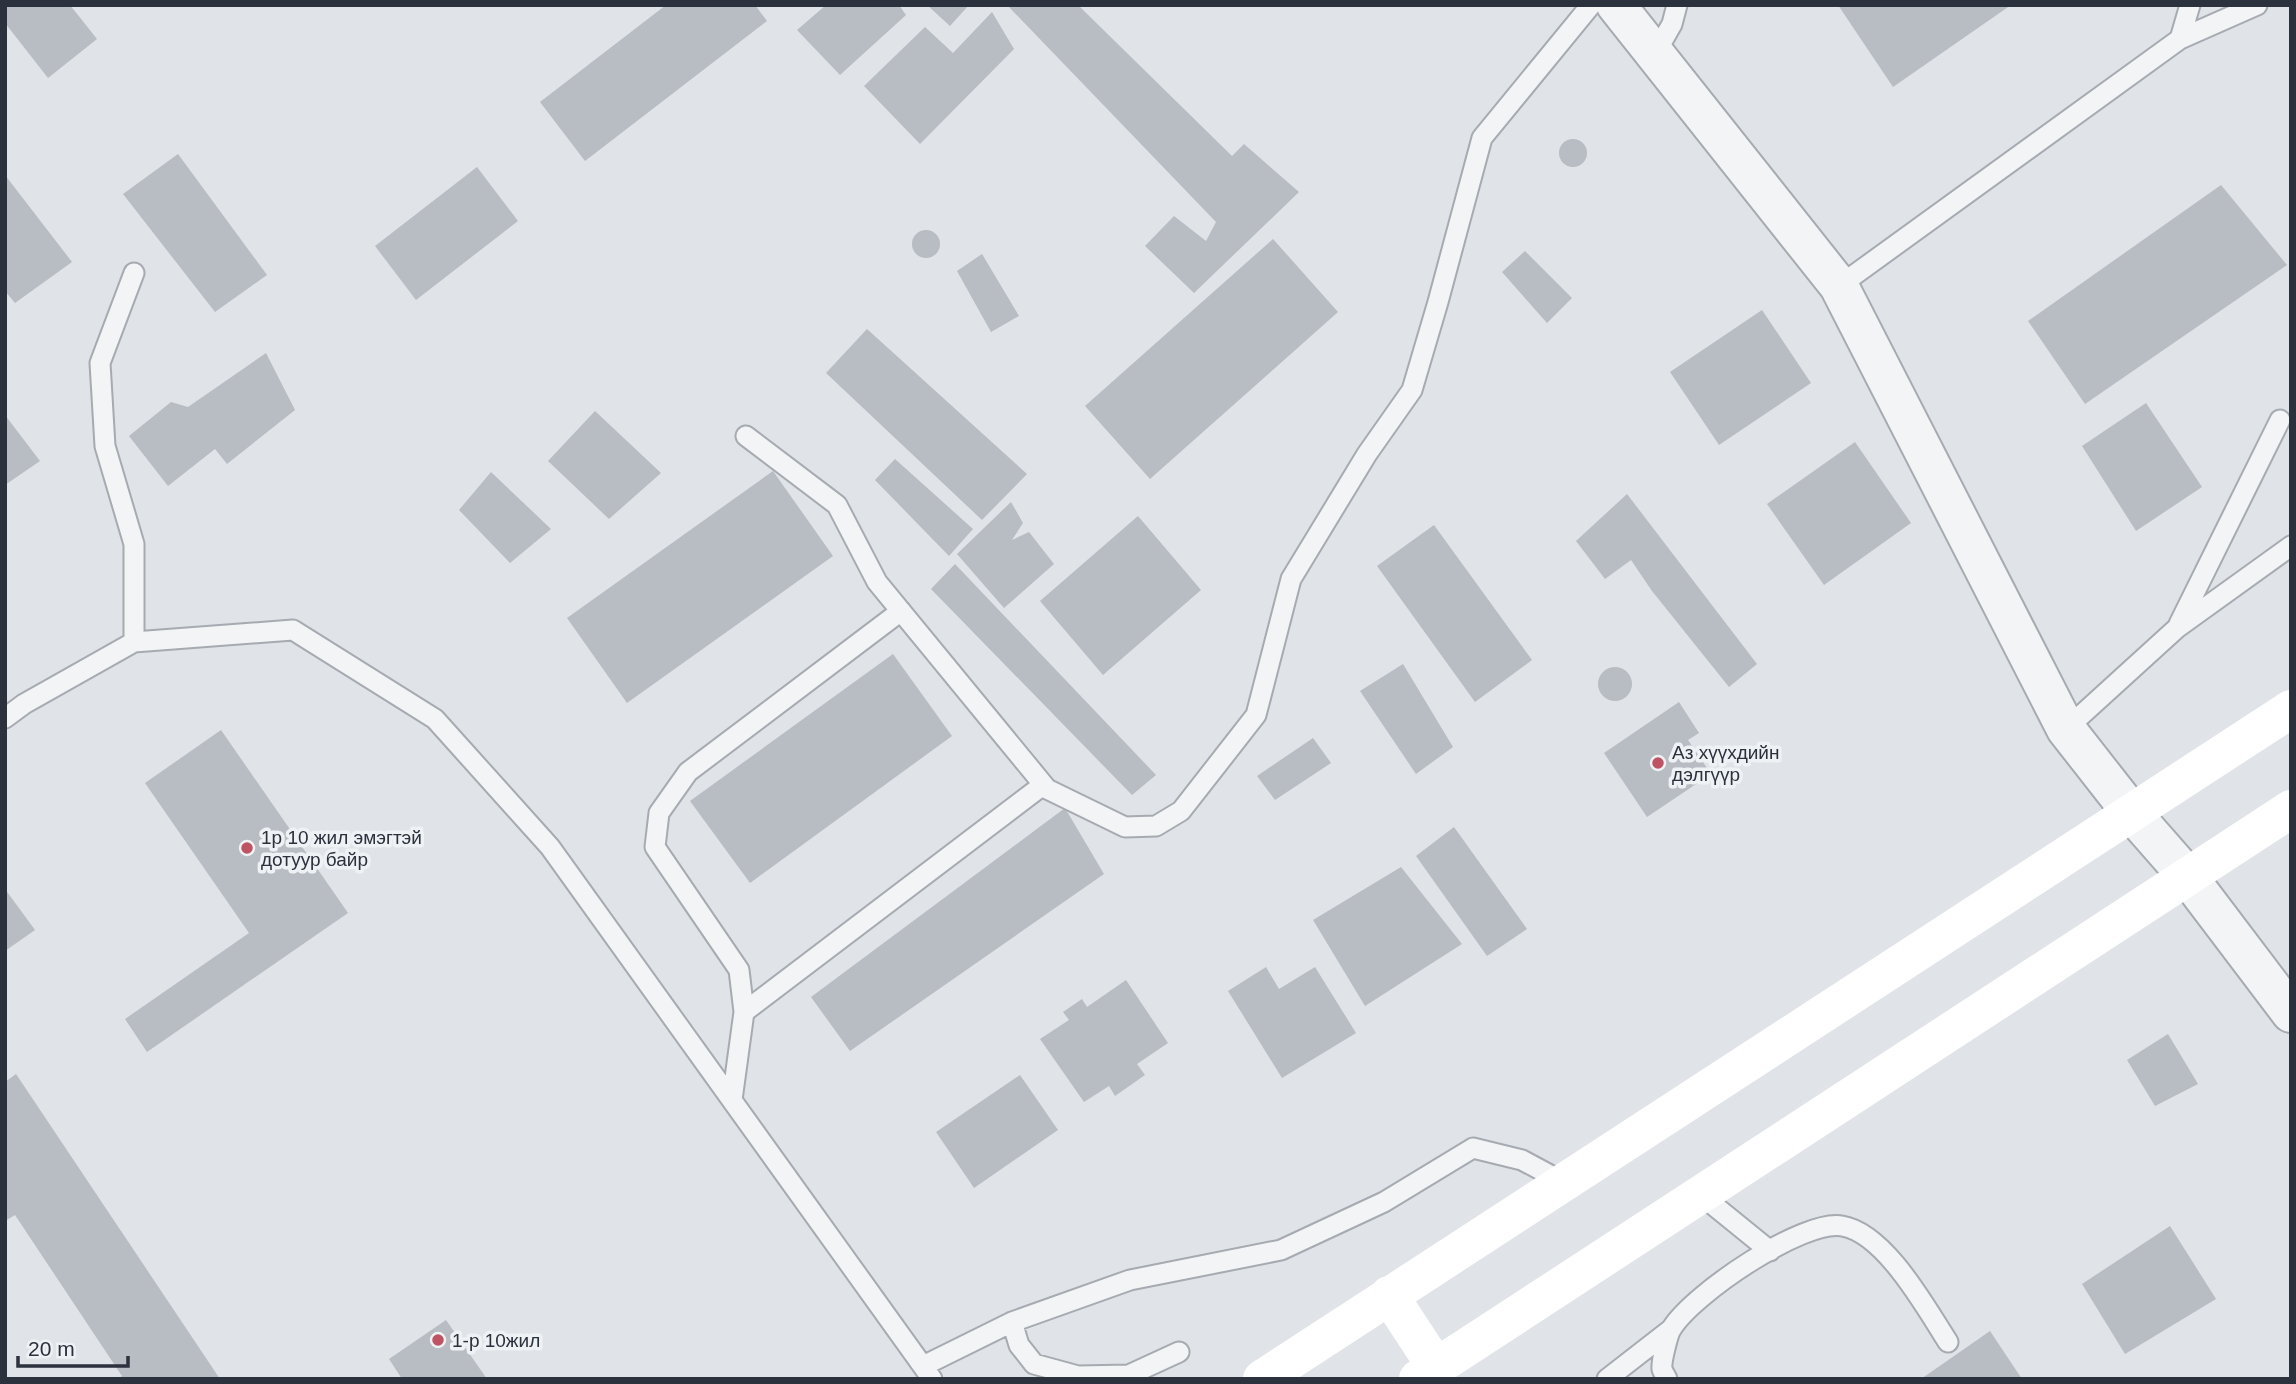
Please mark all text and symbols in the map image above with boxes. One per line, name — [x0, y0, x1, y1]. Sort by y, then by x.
place label: Аз хүүхдийн дэлгүүр — [1672, 742, 1779, 785]
marker: Аз хүүхдийн дэлгүүр — [1650, 755, 1666, 771]
place label: 1р 10 жил эмэгтэй дотуур байр — [261, 827, 422, 870]
marker: 1р 10 жил эмэгтэй дотуур байр — [239, 840, 255, 856]
scale bar — [18, 1324, 128, 1368]
place label: 1-р 10жил — [452, 1330, 540, 1351]
marker: 1-р 10жил — [430, 1332, 446, 1348]
text: 20 m — [28, 1337, 75, 1360]

